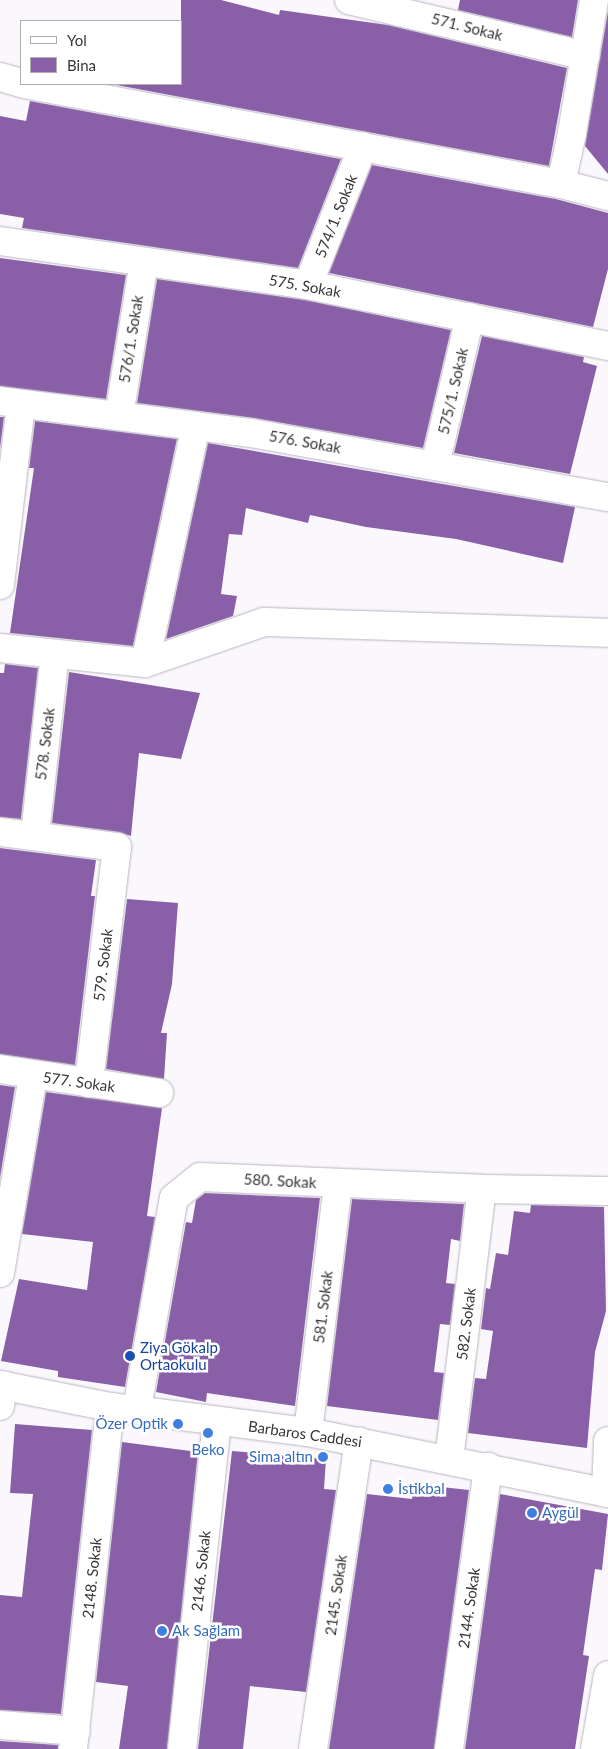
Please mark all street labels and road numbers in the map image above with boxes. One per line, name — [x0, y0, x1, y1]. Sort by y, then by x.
street label: 571. Sokak — [430, 9, 504, 45]
street label: 574/1. Sokak — [311, 172, 361, 260]
street label: 575. Sokak — [268, 271, 342, 301]
street label: 576/1. Sokak — [115, 294, 147, 384]
street label: 575/1. Sokak — [434, 346, 472, 436]
street label: 576. Sokak — [268, 427, 342, 457]
street label: 578. Sokak — [32, 707, 58, 781]
street label: 579. Sokak — [90, 928, 116, 1002]
street label: 577. Sokak — [42, 1068, 116, 1096]
street label: 580. Sokak — [243, 1170, 317, 1192]
street label: 581. Sokak — [310, 1270, 336, 1344]
street label: 582. Sokak — [453, 1287, 479, 1361]
street label: Barbaros Caddesi — [247, 1417, 363, 1451]
street label: 2146. Sokak — [188, 1530, 214, 1612]
street label: 2148. Sokak — [79, 1537, 105, 1619]
street label: 2145. Sokak — [321, 1553, 351, 1637]
street label: 2144. Sokak — [454, 1566, 484, 1650]

